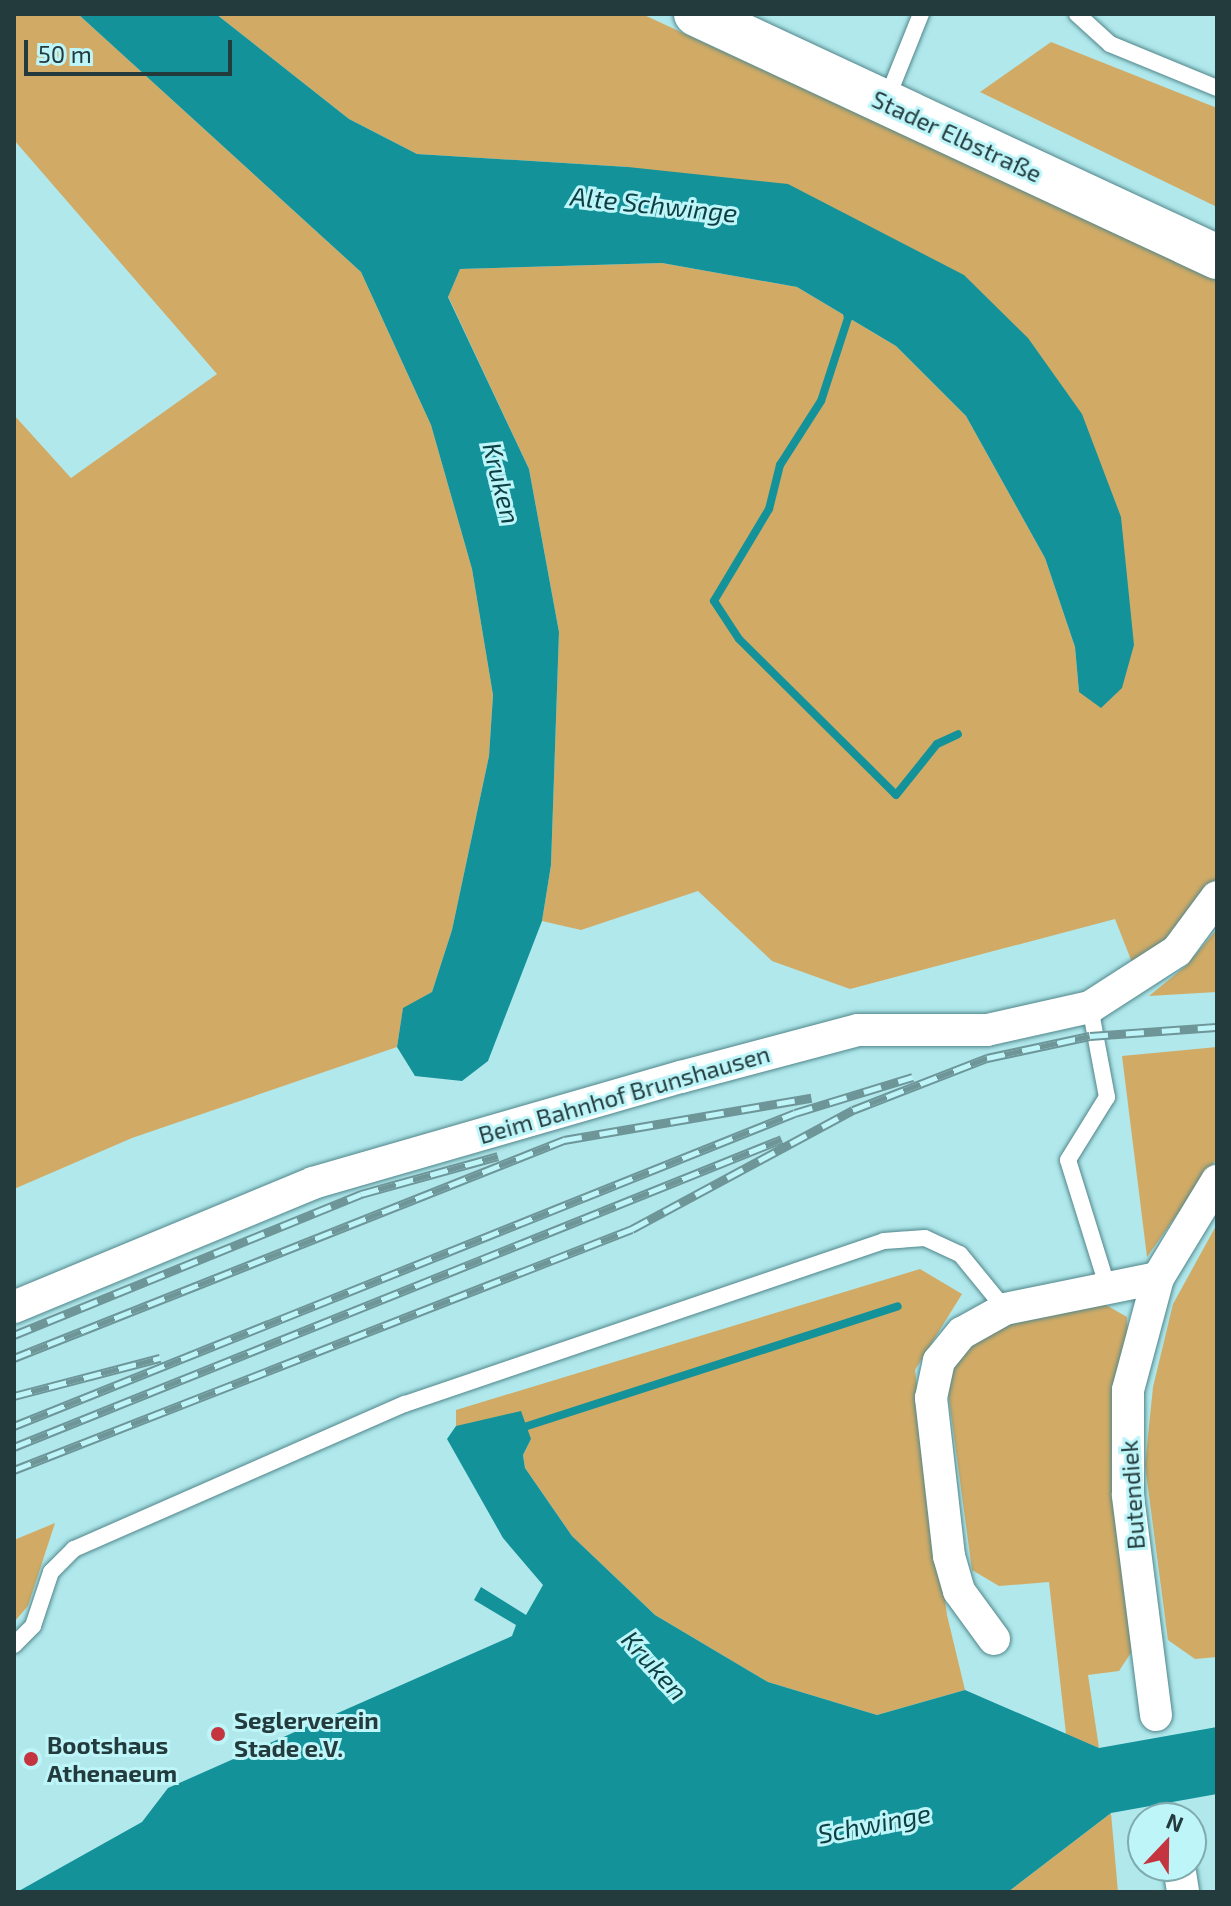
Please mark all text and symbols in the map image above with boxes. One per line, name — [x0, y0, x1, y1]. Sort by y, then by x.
scale bar — [28, 24, 236, 74]
text: 50 m — [38, 39, 92, 68]
street label: Stader Elbstraße — [867, 84, 1047, 188]
water label: Alte Schwinge — [569, 180, 739, 228]
water label: Kruken — [477, 439, 527, 527]
street label: Beim Bahnhof Brunshausen — [475, 1039, 773, 1149]
street label: Butendiek — [1114, 1439, 1150, 1551]
water label: Kruken — [616, 1624, 694, 1706]
place label: Seglerverein Stade e.V. — [234, 1706, 379, 1762]
marker: Seglerverein Stade e.V. — [209, 1725, 227, 1743]
place label: Bootshaus Athenaeum — [47, 1731, 177, 1787]
marker: Bootshaus Athenaeum — [22, 1750, 40, 1768]
water label: Schwinge — [815, 1797, 933, 1849]
north arrow — [1127, 1802, 1207, 1882]
text: N — [1163, 1807, 1187, 1837]

